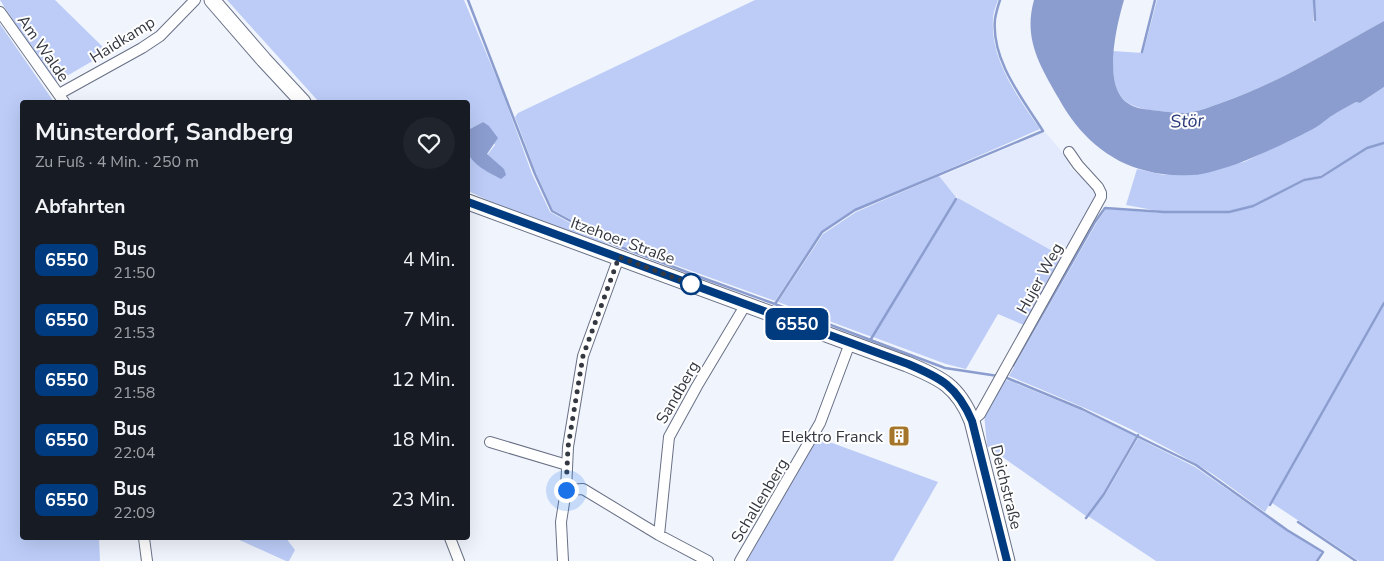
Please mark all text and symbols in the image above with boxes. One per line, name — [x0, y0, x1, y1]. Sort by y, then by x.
street label: Am Walde — [12, 11, 74, 86]
street label: Haidkamp — [86, 11, 159, 69]
water label: Stör — [1170, 108, 1205, 134]
text: Münsterdorf, Sandberg — [35, 116, 293, 148]
button: heart — [403, 117, 455, 169]
text: Zu Fuß · 4 Min. · 250 m — [35, 151, 199, 173]
text: Abfahrten — [35, 194, 125, 220]
street label: Itzehoer Straße — [567, 212, 678, 270]
text: Bus — [113, 236, 147, 262]
street label: Hujer Weg — [1011, 239, 1068, 318]
text: 4 Min. — [403, 247, 455, 273]
text: 6550 — [45, 248, 88, 272]
text: 21:50 — [113, 262, 155, 284]
unlabelled marker — [680, 273, 702, 295]
text: Bus — [113, 296, 147, 322]
text: 7 Min. — [403, 307, 455, 333]
text: 6550 — [45, 308, 88, 332]
line badge: 6550 — [762, 308, 832, 340]
text: 6550 — [775, 312, 819, 336]
text: 21:53 — [113, 322, 155, 344]
text: Bus — [113, 356, 147, 382]
street label: Sandberg — [651, 357, 705, 428]
text: 12 Min. — [392, 367, 455, 393]
text: 6550 — [45, 368, 88, 392]
text: 21:58 — [113, 382, 155, 404]
text: Bus — [113, 416, 147, 442]
building icon: Elektro Franck — [887, 424, 911, 448]
place label: Elektro Franck — [781, 426, 884, 448]
text: 18 Min. — [392, 427, 455, 453]
text: 6550 — [45, 428, 88, 452]
text: 22:04 — [113, 442, 155, 464]
street label: Deichstraße — [985, 443, 1027, 532]
street label: Schallenberg — [726, 454, 794, 547]
text: Bus — [113, 476, 147, 502]
your location — [554, 478, 579, 503]
text: 23 Min. — [392, 487, 455, 513]
text: 6550 — [45, 488, 88, 512]
text: 22:09 — [113, 502, 155, 524]

